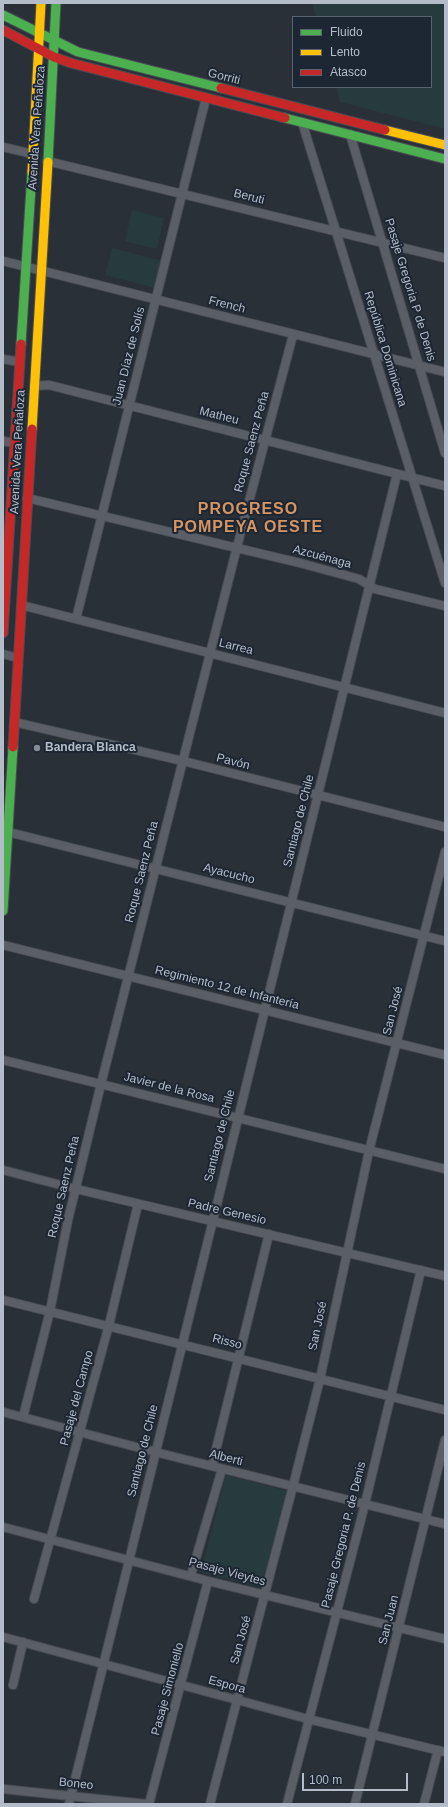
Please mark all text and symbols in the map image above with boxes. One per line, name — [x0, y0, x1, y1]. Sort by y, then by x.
legend — [292, 16, 432, 88]
text: Fluido — [330, 25, 363, 39]
text: Lento — [330, 45, 360, 59]
street label: Avenida Vera Peñaloza — [25, 65, 49, 191]
text: Atasco — [330, 65, 367, 79]
street label: Gorriti — [206, 66, 242, 88]
street label: Beruti — [232, 186, 266, 208]
street label: Pasaje Gregoria P de Denis — [381, 217, 439, 363]
street label: República Dominicana — [361, 289, 409, 409]
street label: French — [207, 293, 247, 317]
street label: Juan Díaz de Solís — [110, 305, 148, 407]
street label: Avenida Vera Peñaloza — [8, 389, 28, 515]
street label: Roque Saenz Peña — [232, 390, 272, 494]
street label: Matheu — [198, 404, 240, 428]
district label: PROGRESO POMPEYA OESTE — [173, 500, 323, 538]
street label: Azcuénaga — [291, 542, 353, 572]
street label: Larrea — [217, 636, 255, 658]
place label: Bandera Blanca — [45, 741, 136, 755]
marker: Bandera Blanca — [32, 743, 42, 753]
street label: Pavón — [215, 751, 251, 773]
street label: Santiago de Chile — [281, 773, 317, 869]
street label: Roque Saenz Peña — [122, 820, 162, 924]
street label: Ayacucho — [202, 861, 256, 887]
street label: Regimiento 12 de Infantería — [153, 963, 301, 1013]
street label: San José — [380, 985, 406, 1037]
street label: Javier de la Rosa — [122, 1070, 216, 1106]
street label: Santiago de Chile — [202, 1088, 238, 1184]
street label: Roque Saenz Peña — [45, 1135, 83, 1239]
street label: Padre Genesio — [186, 1196, 268, 1228]
street label: San José — [306, 1300, 330, 1352]
street label: Risso — [211, 1331, 243, 1353]
street label: Pasaje del Campo — [57, 1349, 97, 1447]
street label: Santiago de Chile — [125, 1403, 161, 1499]
street label: Alberti — [208, 1447, 244, 1469]
street label: Pasaje Gregoria P. de Denis — [319, 1460, 369, 1610]
street label: Pasaje Vieytes — [187, 1555, 267, 1589]
street label: San Juan — [376, 1594, 402, 1646]
street label: San José — [228, 1614, 254, 1666]
street label: Pasaje Simoniello — [149, 1641, 187, 1737]
street label: Espora — [207, 1673, 247, 1697]
scale bar — [304, 1765, 410, 1791]
text: 100 m — [309, 1773, 342, 1787]
street label: Boneo — [58, 1775, 94, 1793]

